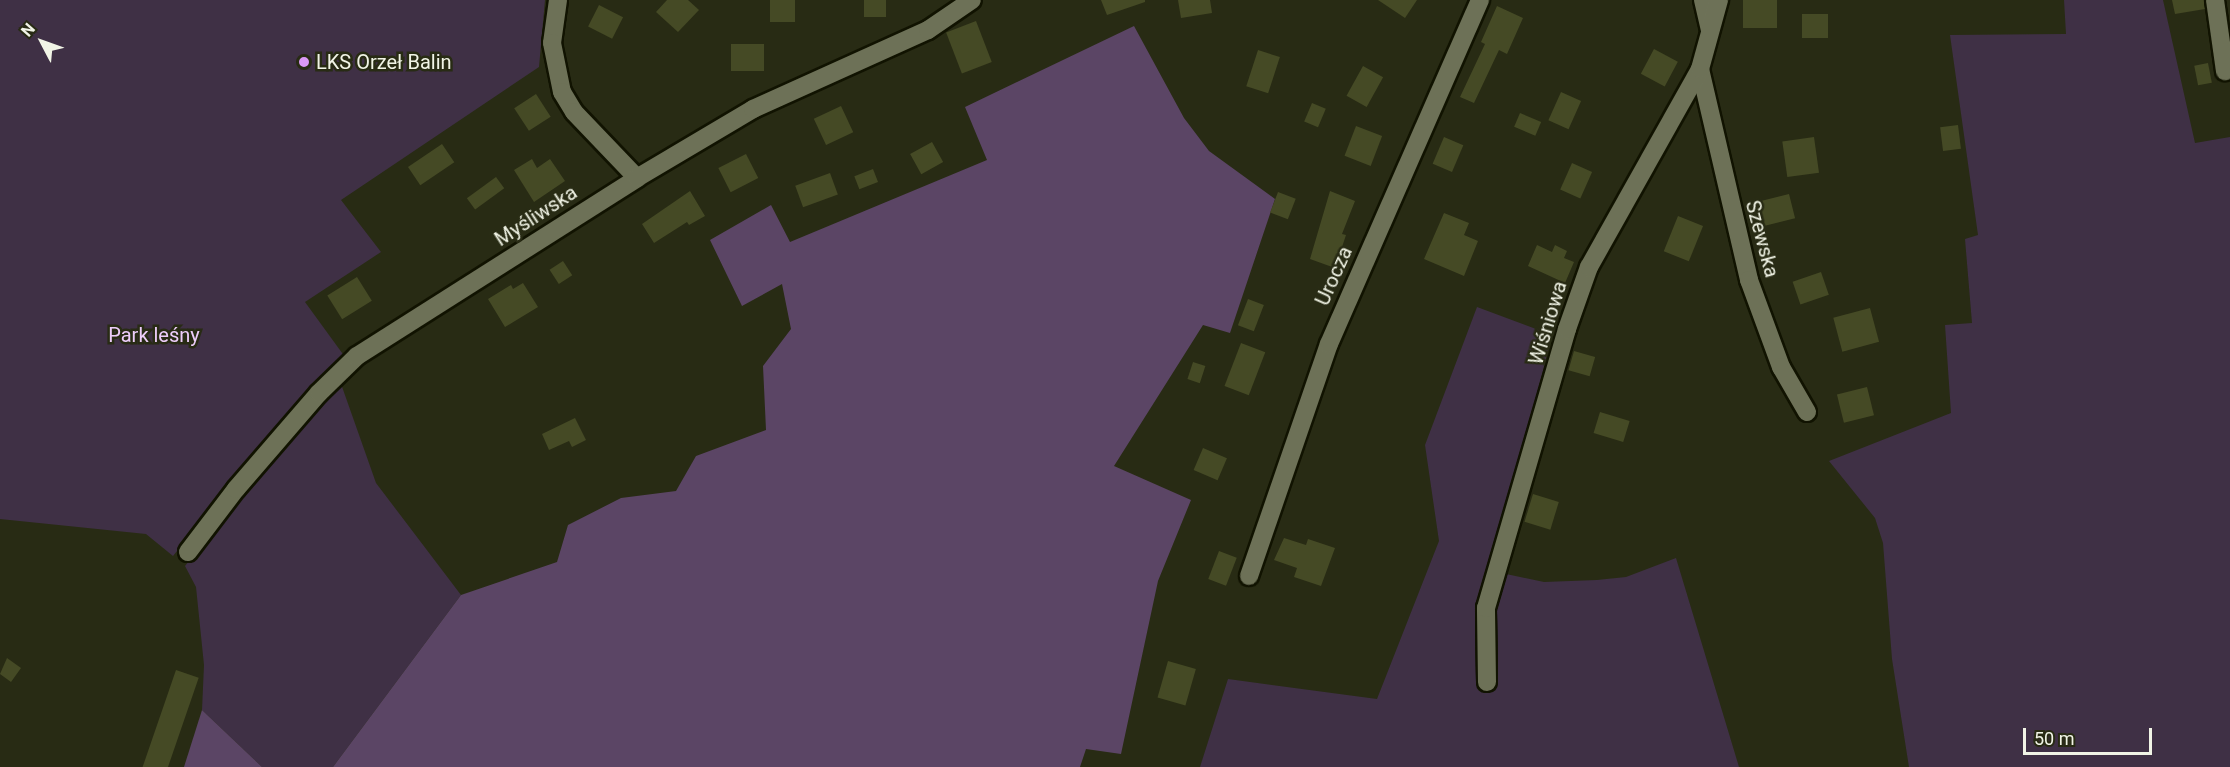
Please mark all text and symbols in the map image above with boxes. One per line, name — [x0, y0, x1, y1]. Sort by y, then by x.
north arrow — [12, 12, 72, 72]
text: N — [17, 19, 39, 40]
place label: LKS Orzeł Balin — [316, 50, 452, 74]
marker: LKS Orzeł Balin — [297, 55, 311, 69]
street label: Myśliwska — [490, 181, 582, 251]
street label: Szewska — [1740, 198, 1784, 280]
street label: Urocza — [1310, 243, 1358, 309]
street label: Wiśniowa — [1524, 278, 1572, 368]
park label: Park leśny — [108, 323, 200, 347]
scale bar — [2026, 716, 2155, 754]
text: 50 m — [2034, 728, 2074, 749]

